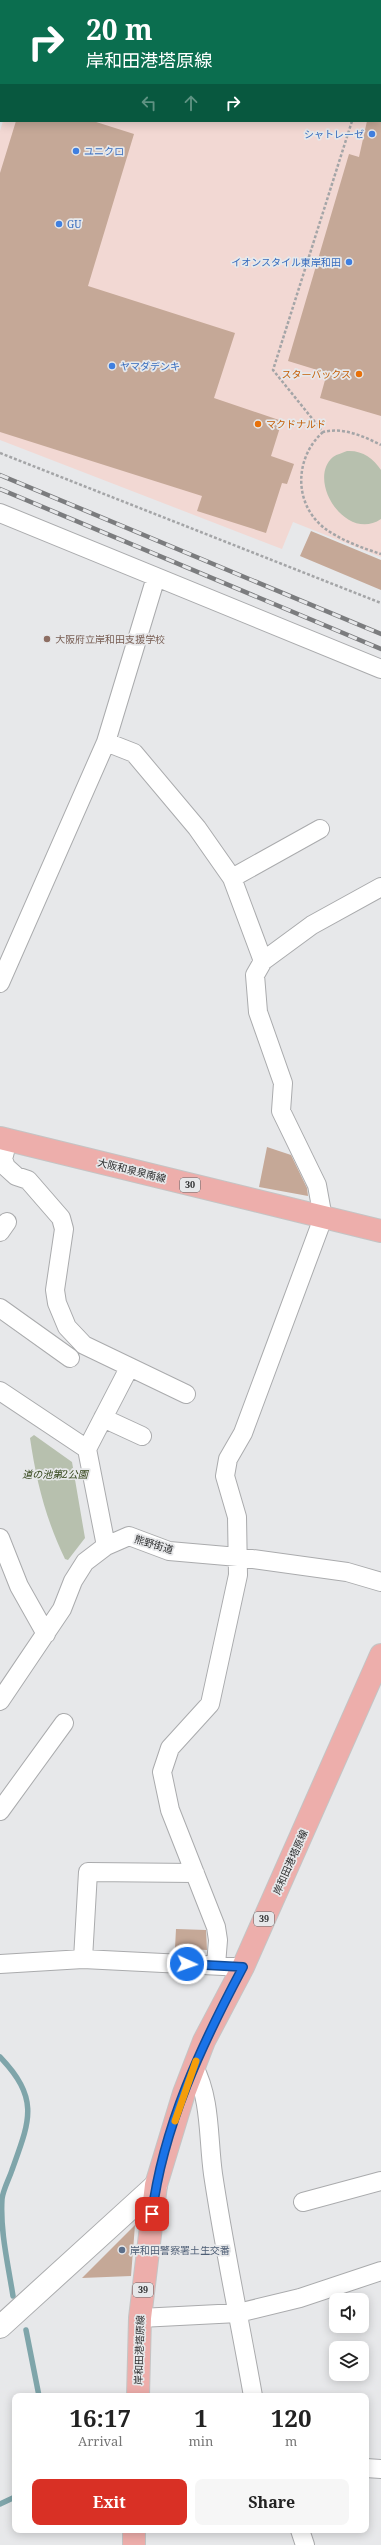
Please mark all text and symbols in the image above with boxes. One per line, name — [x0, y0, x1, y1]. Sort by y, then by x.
text: 20 m — [86, 10, 153, 48]
icon: right — [20, 16, 72, 68]
text: 岸和田港塔原線 — [86, 48, 212, 72]
icon: left — [138, 92, 160, 114]
icon: ahead — [180, 92, 202, 114]
icon: right — [222, 92, 244, 114]
place label: シャトレーゼ — [304, 127, 364, 141]
marker: シャトレーゼ — [367, 129, 377, 139]
place label: ユニクロ — [84, 144, 124, 158]
marker: ユニクロ — [71, 146, 81, 156]
place label: GU — [67, 217, 82, 231]
marker: GU — [54, 219, 64, 229]
place label: イオンスタイル東岸和田 — [231, 255, 341, 269]
marker: イオンスタイル東岸和田 — [344, 257, 354, 267]
place label: ヤマダデンキ — [120, 359, 180, 373]
marker: ヤマダデンキ — [107, 361, 117, 371]
place label: スターバックス — [281, 367, 351, 381]
marker: スターバックス — [354, 369, 364, 379]
place label: マクドナルド — [266, 417, 326, 431]
marker: マクドナルド — [253, 419, 263, 429]
place label: 大阪府立岸和田支援学校 — [55, 632, 165, 646]
marker: 大阪府立岸和田支援学校 — [42, 634, 52, 644]
street label: 大阪和泉泉南線 — [96, 1155, 168, 1185]
road number: 30 — [180, 1178, 200, 1192]
park label: 道の池第2公園 — [22, 1467, 90, 1481]
street label: 熊野街道 — [133, 1531, 175, 1557]
street label: 岸和田港塔原線 — [269, 1827, 311, 1897]
road number: 39 — [254, 1912, 274, 1926]
position arrow — [166, 1943, 208, 1985]
pin — [135, 2197, 169, 2231]
icon: arrive — [141, 2203, 163, 2225]
place label: 岸和田警察署土生交番 — [130, 2243, 230, 2257]
marker: 岸和田警察署土生交番 — [117, 2245, 127, 2255]
road number: 39 — [133, 2283, 153, 2297]
map controls — [329, 2293, 369, 2381]
button: sound — [329, 2293, 369, 2333]
street label: 岸和田港塔原線 — [131, 2315, 147, 2385]
button: layers — [329, 2341, 369, 2381]
text: 16:17 — [69, 2401, 131, 2434]
text: 1 — [194, 2401, 208, 2434]
text: 120 — [271, 2401, 311, 2434]
text: Arrival — [78, 2432, 122, 2450]
text: min — [188, 2432, 213, 2450]
text: m — [285, 2432, 297, 2450]
button: Exit — [32, 2479, 187, 2525]
button: Share — [195, 2479, 349, 2525]

